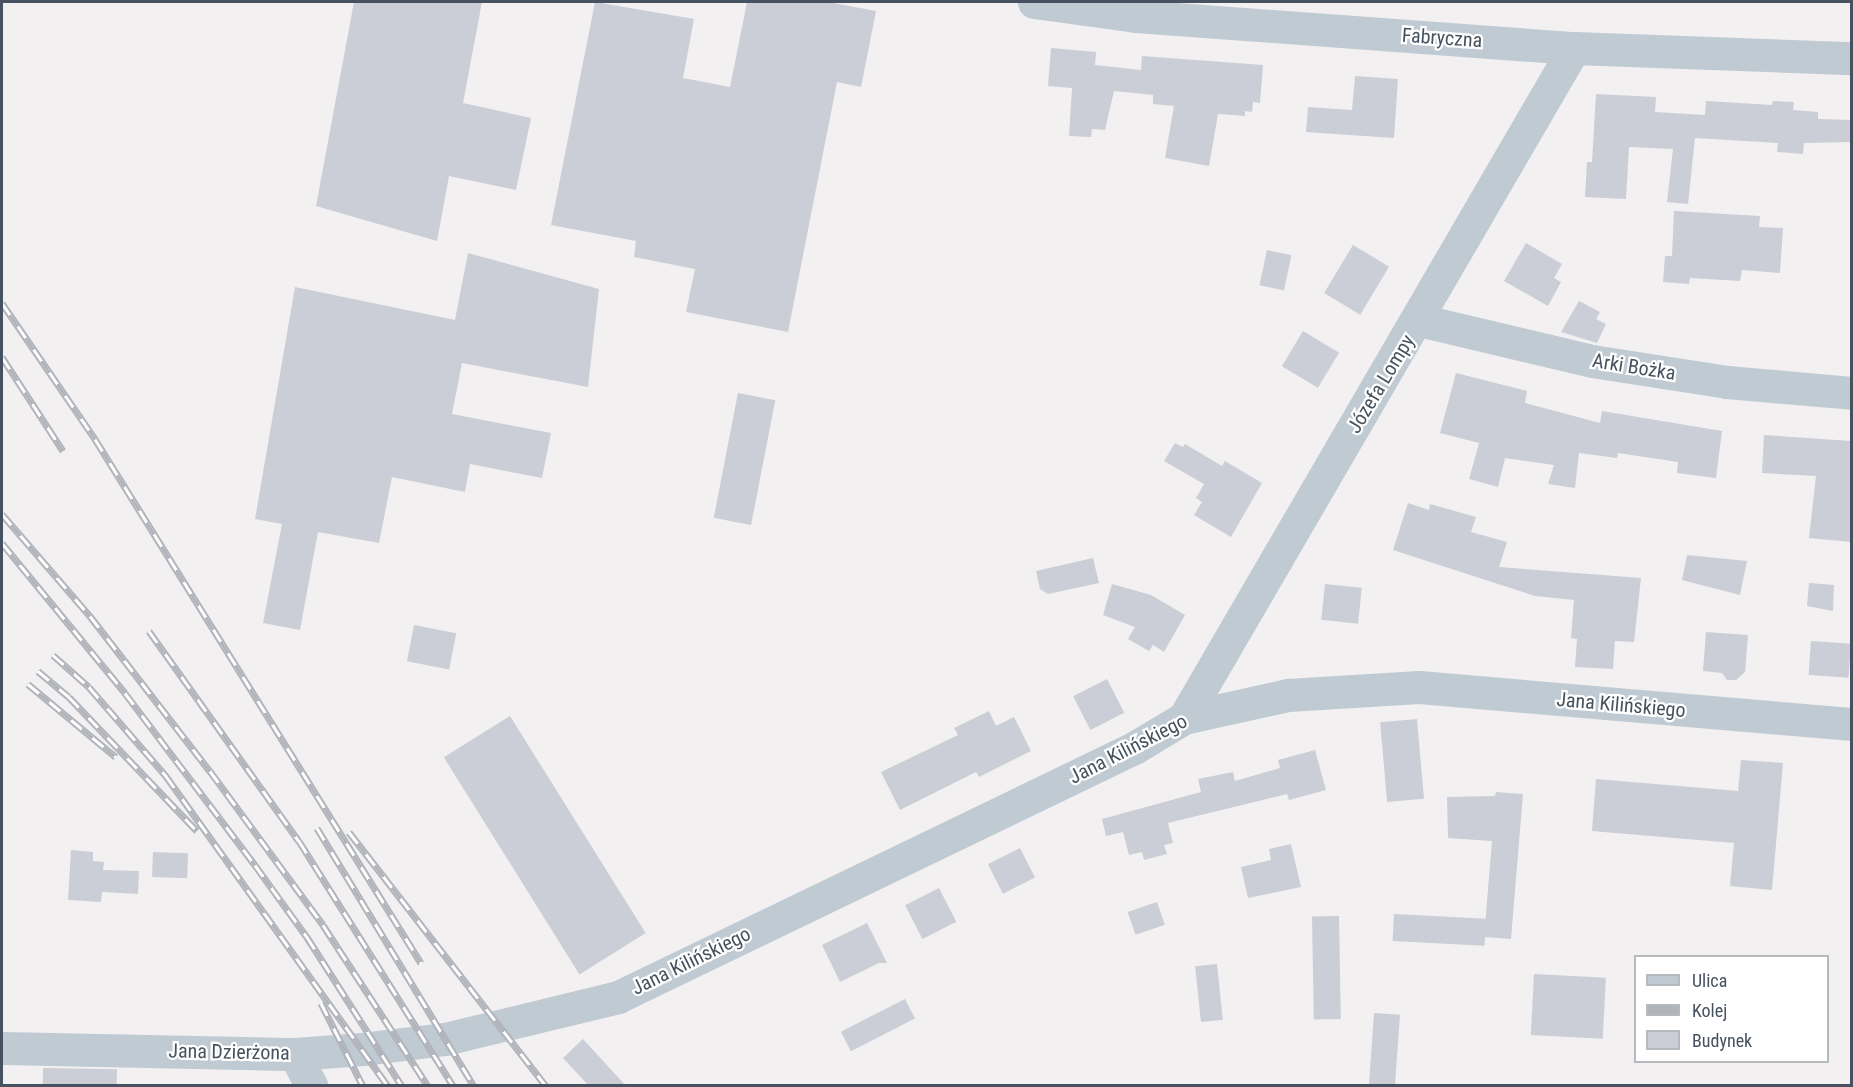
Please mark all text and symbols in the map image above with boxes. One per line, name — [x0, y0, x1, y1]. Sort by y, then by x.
street label: Fabryczna — [1401, 23, 1483, 53]
street label: Józefa Lompy — [1342, 330, 1420, 438]
street label: Arki Bożka — [1591, 349, 1677, 385]
street label: Jana Kilińskiego — [1555, 687, 1687, 723]
street label: Jana Kilińskiego — [1065, 709, 1191, 789]
street label: Jana Kilińskiego — [628, 922, 754, 1000]
legend — [1634, 955, 1829, 1063]
text: Ulica — [1692, 970, 1727, 991]
text: Kolej — [1692, 1000, 1727, 1021]
text: Budynek — [1692, 1030, 1752, 1051]
street label: Jana Dzierżona — [168, 1039, 290, 1065]

